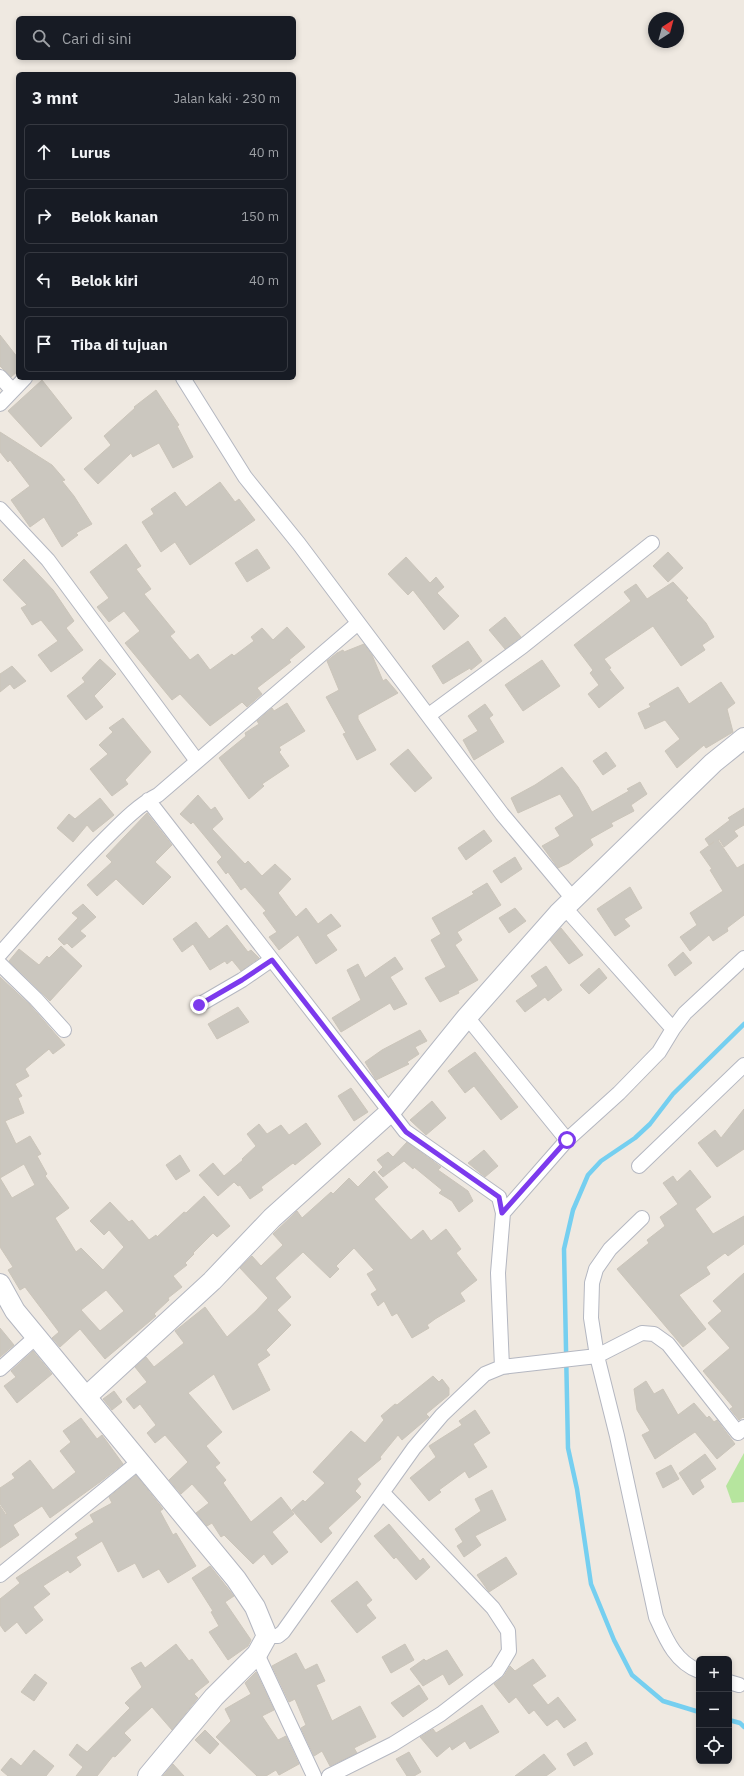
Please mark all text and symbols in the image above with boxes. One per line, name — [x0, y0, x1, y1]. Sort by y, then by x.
north arrow — [648, 12, 684, 48]
search box — [16, 16, 296, 60]
icon: search — [30, 27, 52, 49]
text: Cari di sini — [62, 29, 131, 48]
text: 3 mnt — [32, 87, 78, 109]
text: Jalan kaki · 230 m — [173, 90, 280, 107]
icon: ahead — [33, 141, 55, 163]
text: Lurus — [71, 143, 110, 162]
text: 40 m — [249, 144, 279, 161]
icon: right — [33, 205, 55, 227]
text: Belok kanan — [71, 207, 158, 226]
text: 150 m — [241, 208, 279, 225]
icon: left — [33, 269, 55, 291]
text: Belok kiri — [71, 271, 138, 290]
text: 40 m — [249, 272, 279, 289]
icon: arrive — [33, 333, 55, 355]
text: Tiba di tujuan — [71, 335, 168, 354]
route end — [190, 996, 208, 1014]
route start — [558, 1131, 576, 1149]
map controls — [696, 1656, 732, 1764]
button: + — [696, 1656, 732, 1692]
button: − — [696, 1692, 732, 1728]
button: locate — [696, 1728, 732, 1764]

